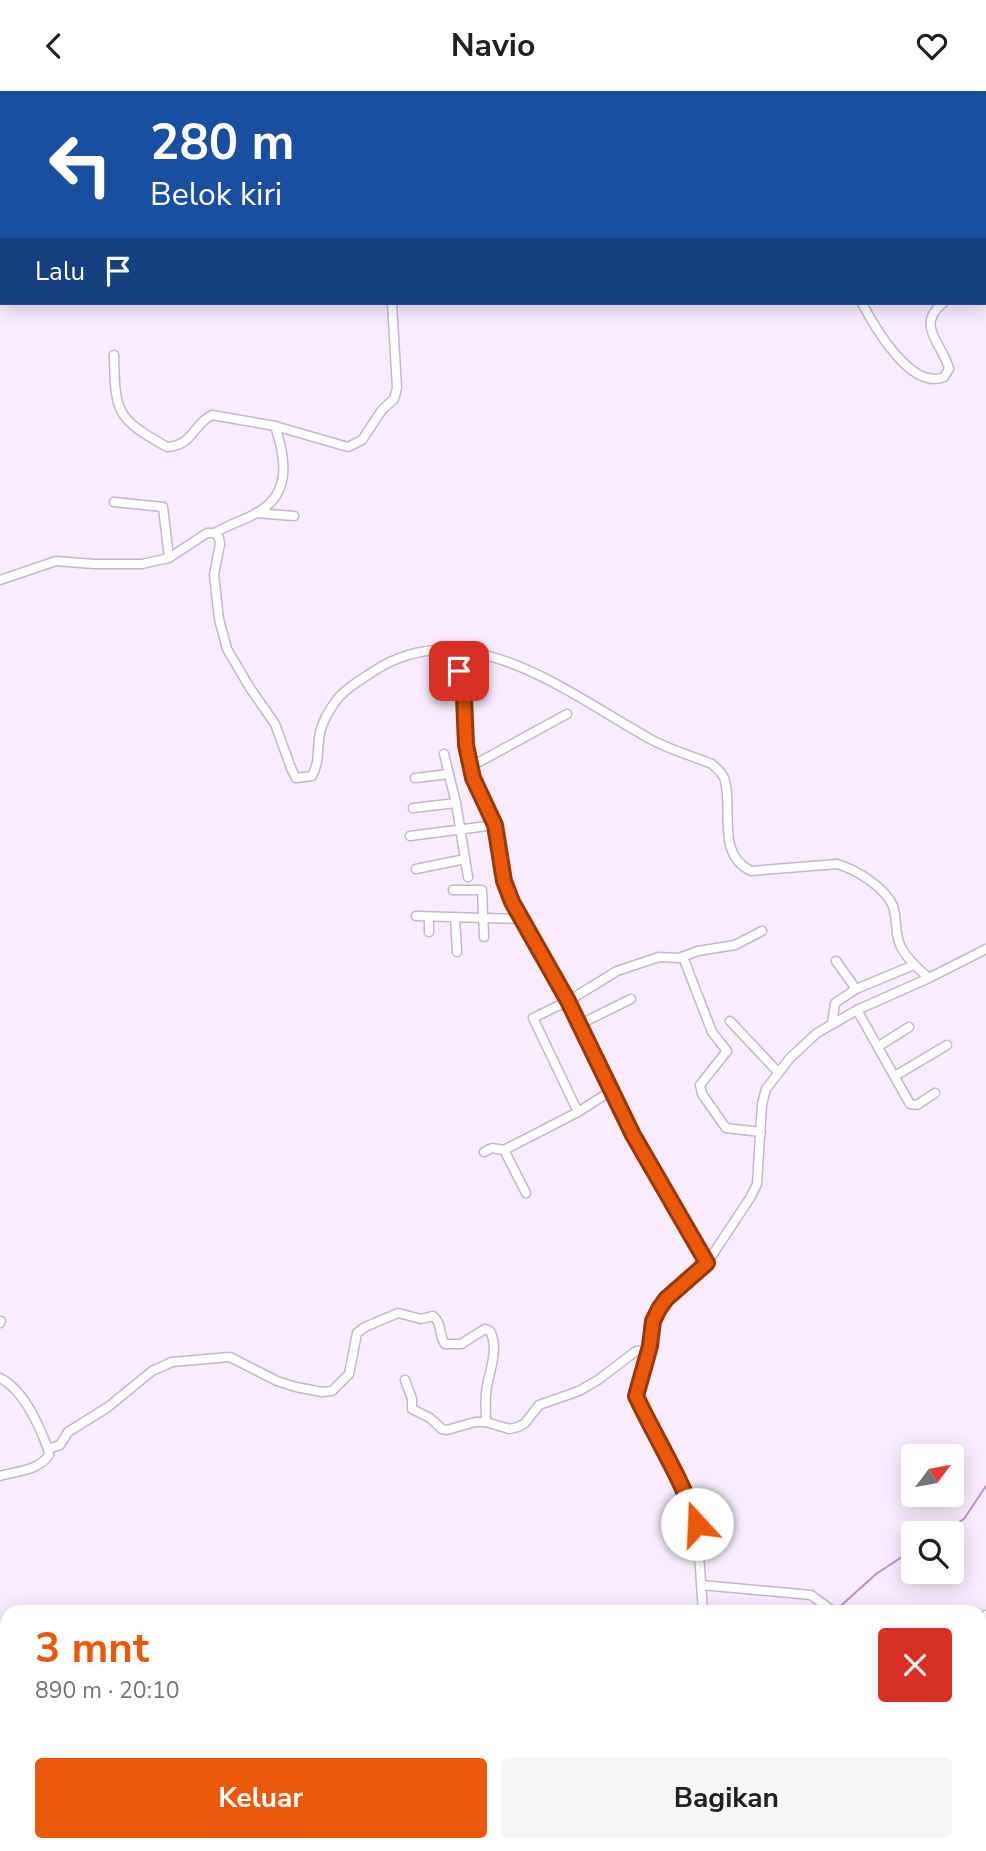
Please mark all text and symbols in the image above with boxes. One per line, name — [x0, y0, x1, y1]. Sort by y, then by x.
text: Navio — [451, 24, 535, 67]
icon: back — [35, 27, 73, 65]
icon: heart — [913, 27, 951, 65]
text: 280 m — [150, 109, 294, 176]
icon: left — [35, 119, 126, 210]
text: Belok kiri — [150, 173, 282, 216]
icon: arrive — [99, 252, 137, 290]
text: Lalu — [35, 254, 85, 289]
pin — [429, 641, 489, 701]
icon: arrive — [440, 652, 478, 690]
north arrow — [901, 1444, 964, 1507]
map controls — [901, 1444, 964, 1584]
position arrow — [660, 1487, 734, 1561]
button: search — [901, 1521, 964, 1584]
text: 3 mnt — [35, 1620, 149, 1677]
button: close — [878, 1628, 952, 1702]
text: 890 m · 20:10 — [35, 1675, 180, 1706]
button: Keluar — [35, 1758, 487, 1838]
button: Bagikan — [501, 1758, 952, 1838]

